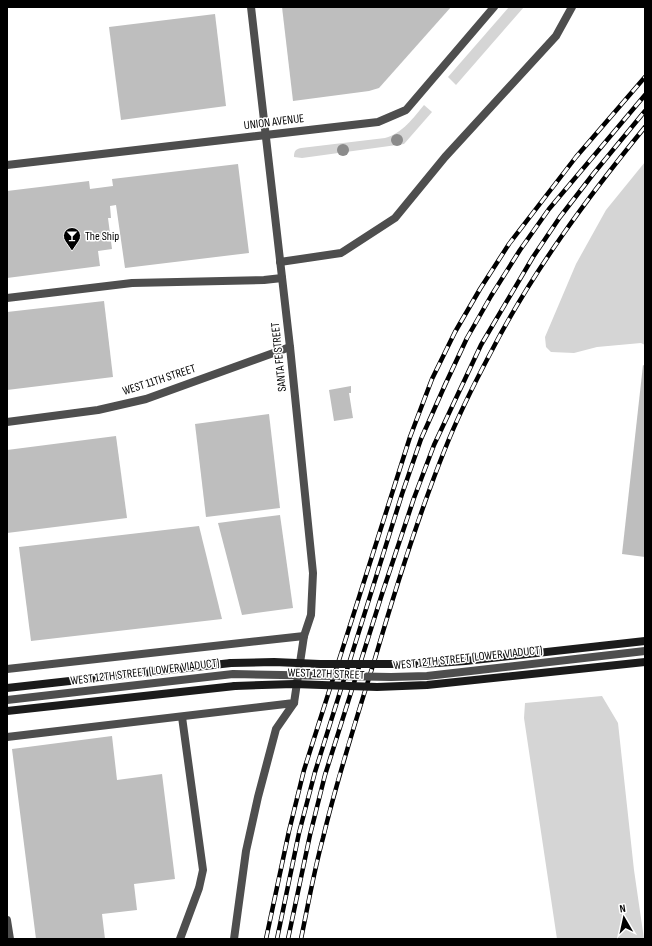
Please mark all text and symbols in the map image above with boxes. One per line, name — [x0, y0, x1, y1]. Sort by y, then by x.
street label: UNION AVENUE — [243, 111, 305, 133]
bar icon: The Ship — [62, 226, 82, 251]
place label: The Ship — [85, 229, 119, 244]
street label: SANTA FE STREET — [268, 321, 290, 392]
street label: WEST 11TH STREET — [120, 361, 198, 399]
street label: WEST 12TH STREET (LOWER VIADUCT) — [393, 643, 543, 673]
street label: WEST 12TH STREET (LOWER VIADUCT) — [70, 655, 220, 689]
street label: WEST 12TH STREET — [287, 665, 365, 683]
north arrow — [604, 898, 644, 938]
text: N — [619, 902, 627, 915]

